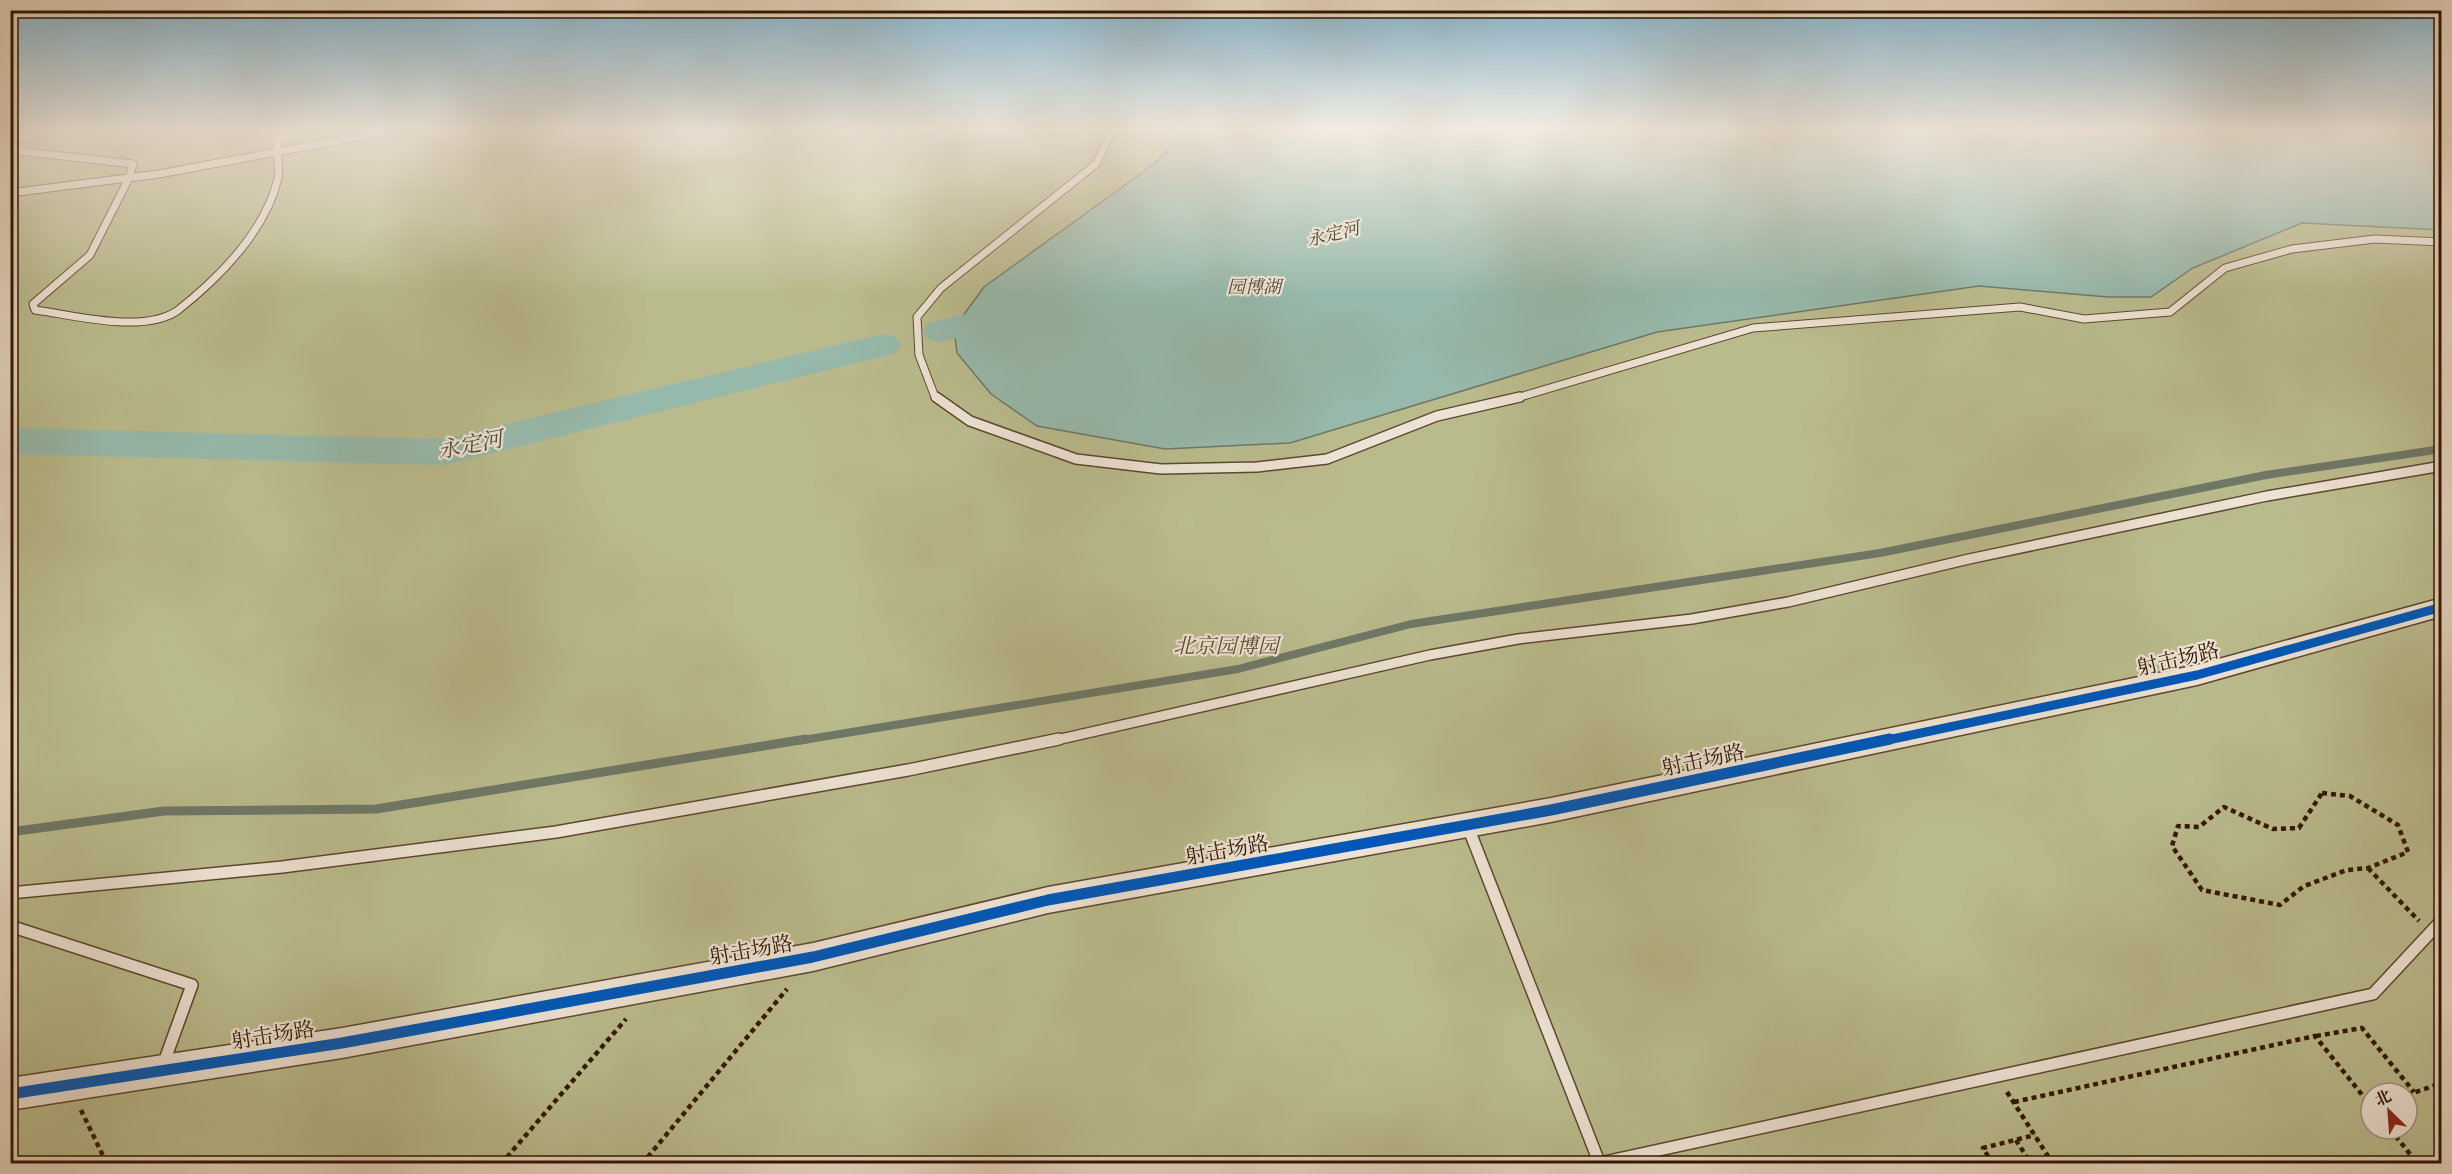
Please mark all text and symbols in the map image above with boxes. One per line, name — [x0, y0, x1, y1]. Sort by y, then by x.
water label: 永定河 — [1304, 217, 1365, 250]
water label: 园博湖 — [1227, 277, 1284, 297]
water label: 永定河 — [435, 426, 509, 463]
park label: 北京园博园 — [1174, 635, 1281, 658]
street label: 射击场路 — [2135, 639, 2222, 680]
street label: 射击场路 — [1660, 741, 1747, 780]
street label: 射击场路 — [1184, 832, 1270, 869]
street label: 射击场路 — [708, 932, 794, 969]
street label: 射击场路 — [230, 1018, 316, 1053]
north arrow — [2359, 1081, 2419, 1141]
text: 北 — [2372, 1087, 2394, 1110]

